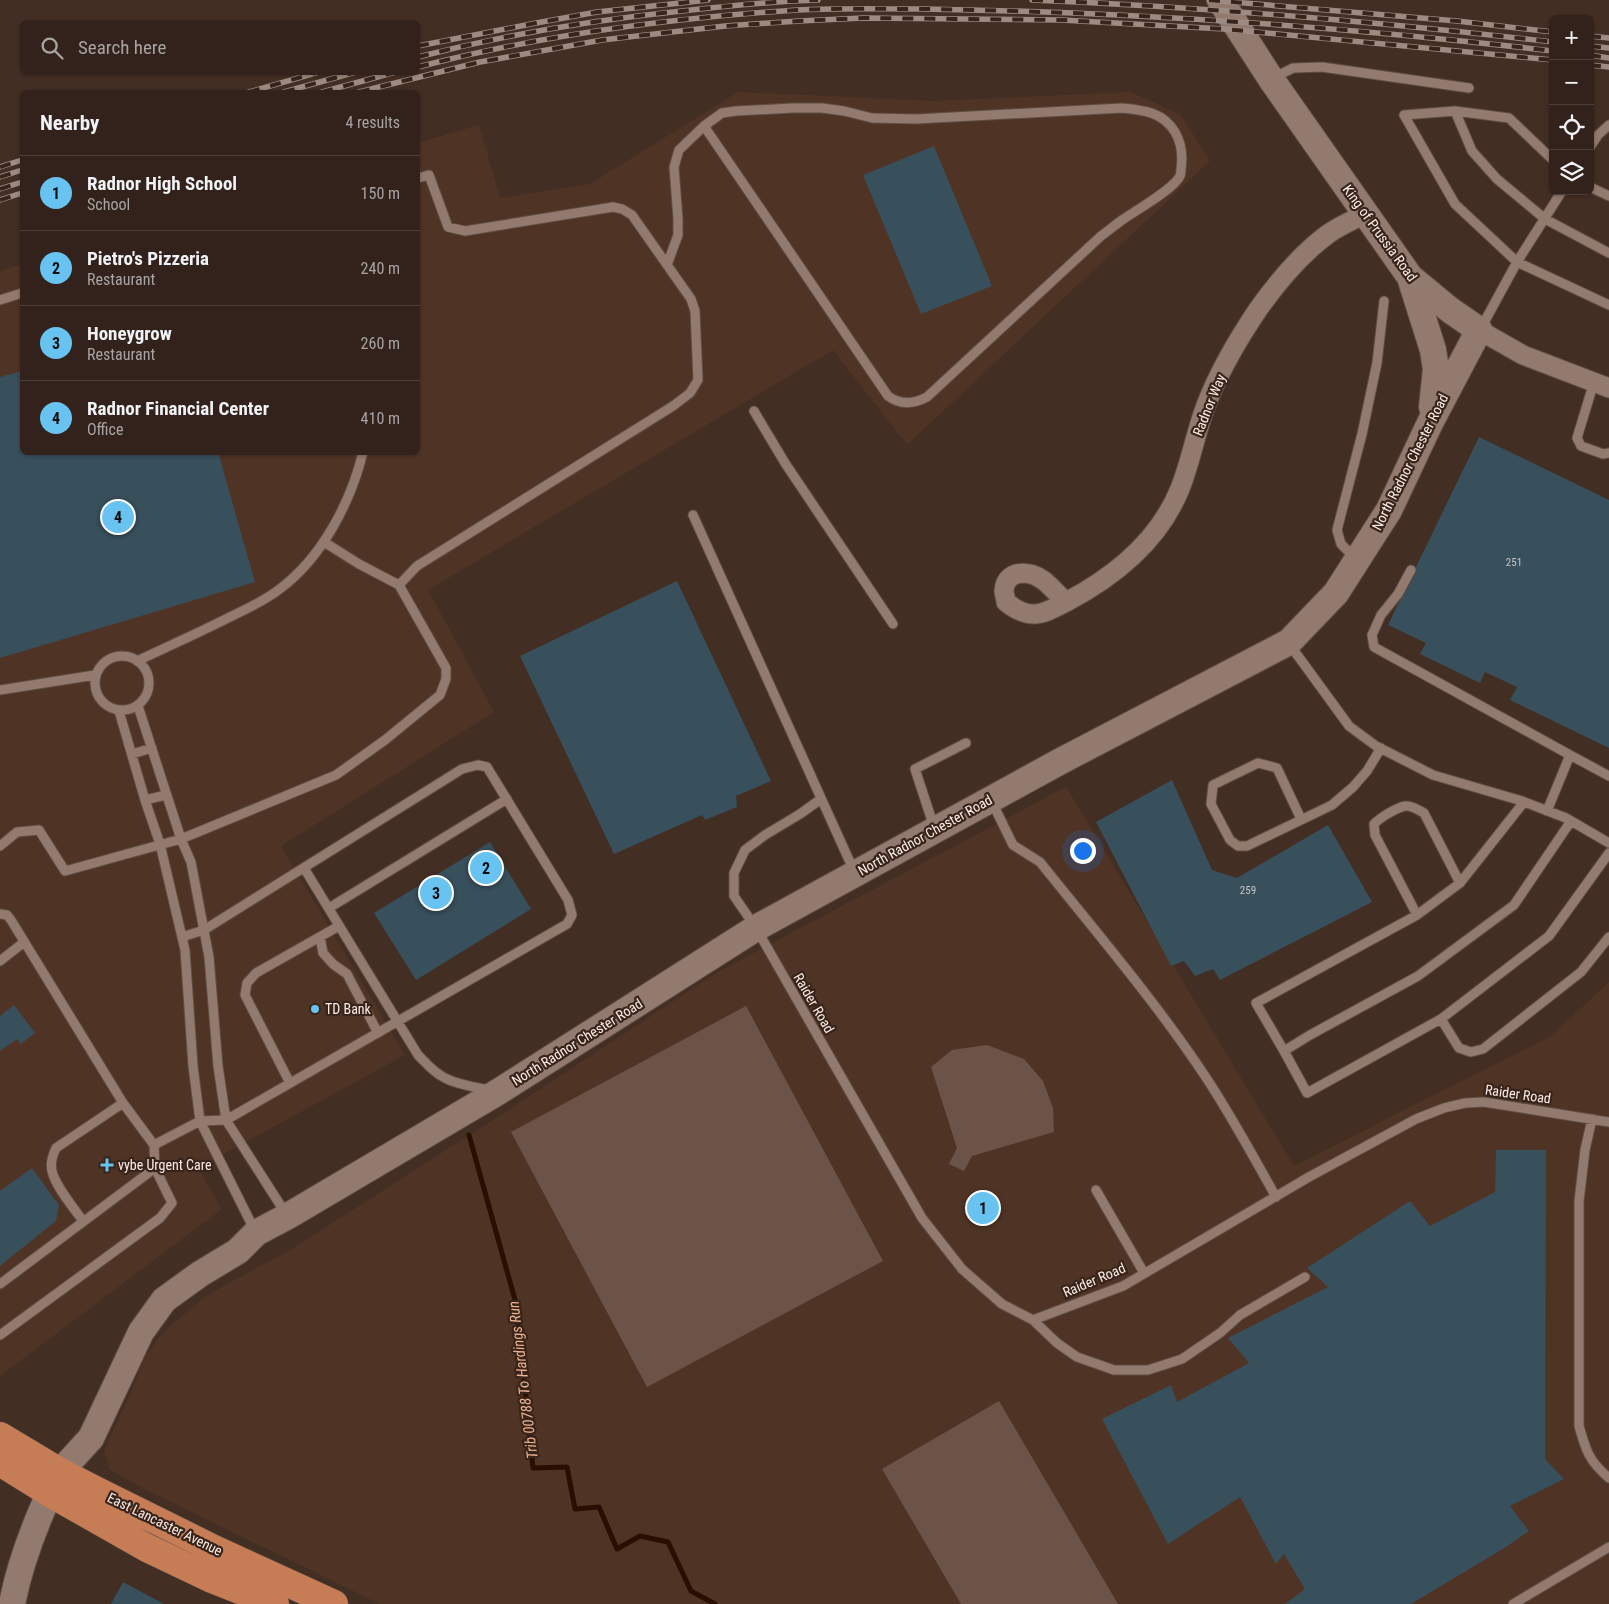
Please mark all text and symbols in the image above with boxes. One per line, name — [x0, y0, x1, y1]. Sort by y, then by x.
map controls — [1549, 15, 1594, 195]
button: + — [1549, 15, 1594, 60]
search box — [20, 20, 420, 75]
icon: search — [38, 34, 66, 62]
text: Search here — [78, 36, 166, 59]
button: − — [1549, 60, 1594, 105]
button: locate — [1549, 105, 1594, 150]
text: Nearby — [40, 111, 99, 135]
text: 4 results — [345, 113, 400, 132]
button: layers — [1549, 150, 1594, 195]
text: Radnor High School — [87, 172, 237, 195]
street label: King of Prussia Road — [1340, 182, 1420, 284]
text: 1 — [52, 184, 60, 203]
text: 150 m — [361, 184, 400, 203]
text: School — [87, 195, 130, 214]
text: Pietro's Pizzeria — [87, 247, 209, 270]
text: 2 — [52, 259, 60, 278]
text: 240 m — [361, 259, 400, 278]
text: Restaurant — [87, 270, 155, 289]
text: Honeygrow — [87, 322, 172, 345]
text: 3 — [52, 334, 60, 353]
text: 260 m — [361, 334, 400, 353]
text: Restaurant — [87, 345, 155, 364]
street label: Radnor Way — [1189, 372, 1229, 438]
street label: North Radnor Chester Road — [1369, 391, 1451, 533]
text: Radnor Financial Center — [87, 397, 269, 420]
text: 4 — [52, 409, 60, 428]
text: 410 m — [361, 409, 400, 428]
text: Office — [87, 420, 123, 439]
pin: 4 — [102, 498, 134, 536]
house number: 251 — [1506, 556, 1522, 569]
street label: North Radnor Chester Road — [855, 791, 995, 879]
your location — [1070, 838, 1096, 864]
pin: 2 — [470, 849, 502, 887]
pin: 3 — [420, 874, 452, 912]
house number: 259 — [1240, 884, 1256, 897]
street label: Raider Road — [790, 970, 838, 1036]
street label: North Radnor Chester Road — [509, 995, 645, 1089]
place label: TD Bank — [325, 1001, 372, 1017]
marker: TD Bank — [309, 1003, 321, 1015]
street label: Raider Road — [1484, 1081, 1552, 1107]
place label: vybe Urgent Care — [118, 1157, 212, 1173]
marker: vybe Urgent Care — [100, 1158, 114, 1172]
pin: 1 — [967, 1189, 999, 1227]
street label: Raider Road — [1060, 1260, 1128, 1300]
water label: Trib 00788 To Hardings Run — [504, 1300, 542, 1460]
street label: East Lancaster Avenue — [105, 1489, 225, 1559]

